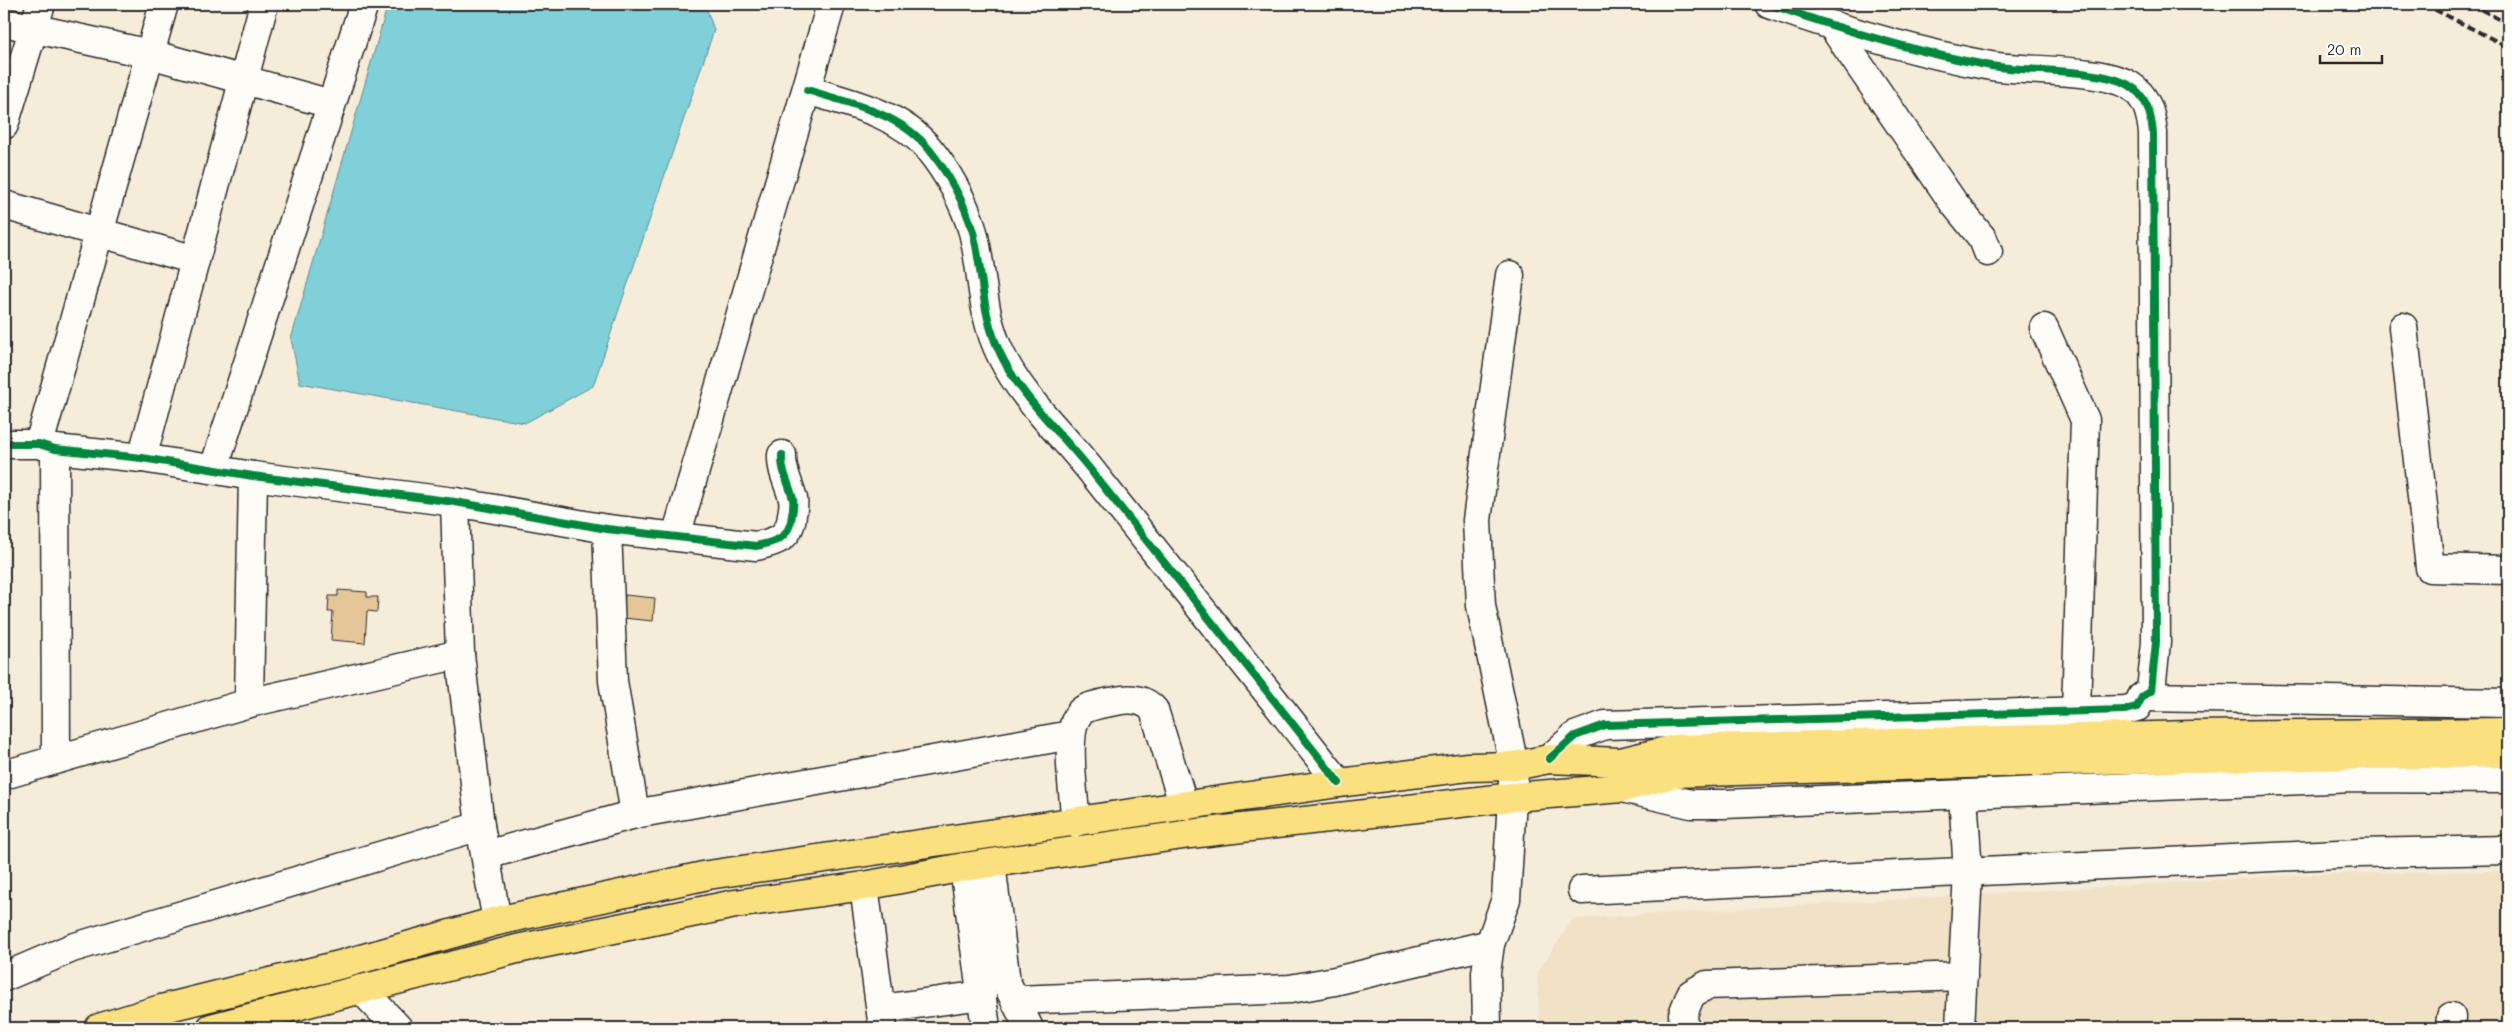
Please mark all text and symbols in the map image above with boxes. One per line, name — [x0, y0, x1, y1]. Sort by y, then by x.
scale bar — [2320, 32, 2382, 64]
text: 20 m — [2327, 39, 2361, 59]

